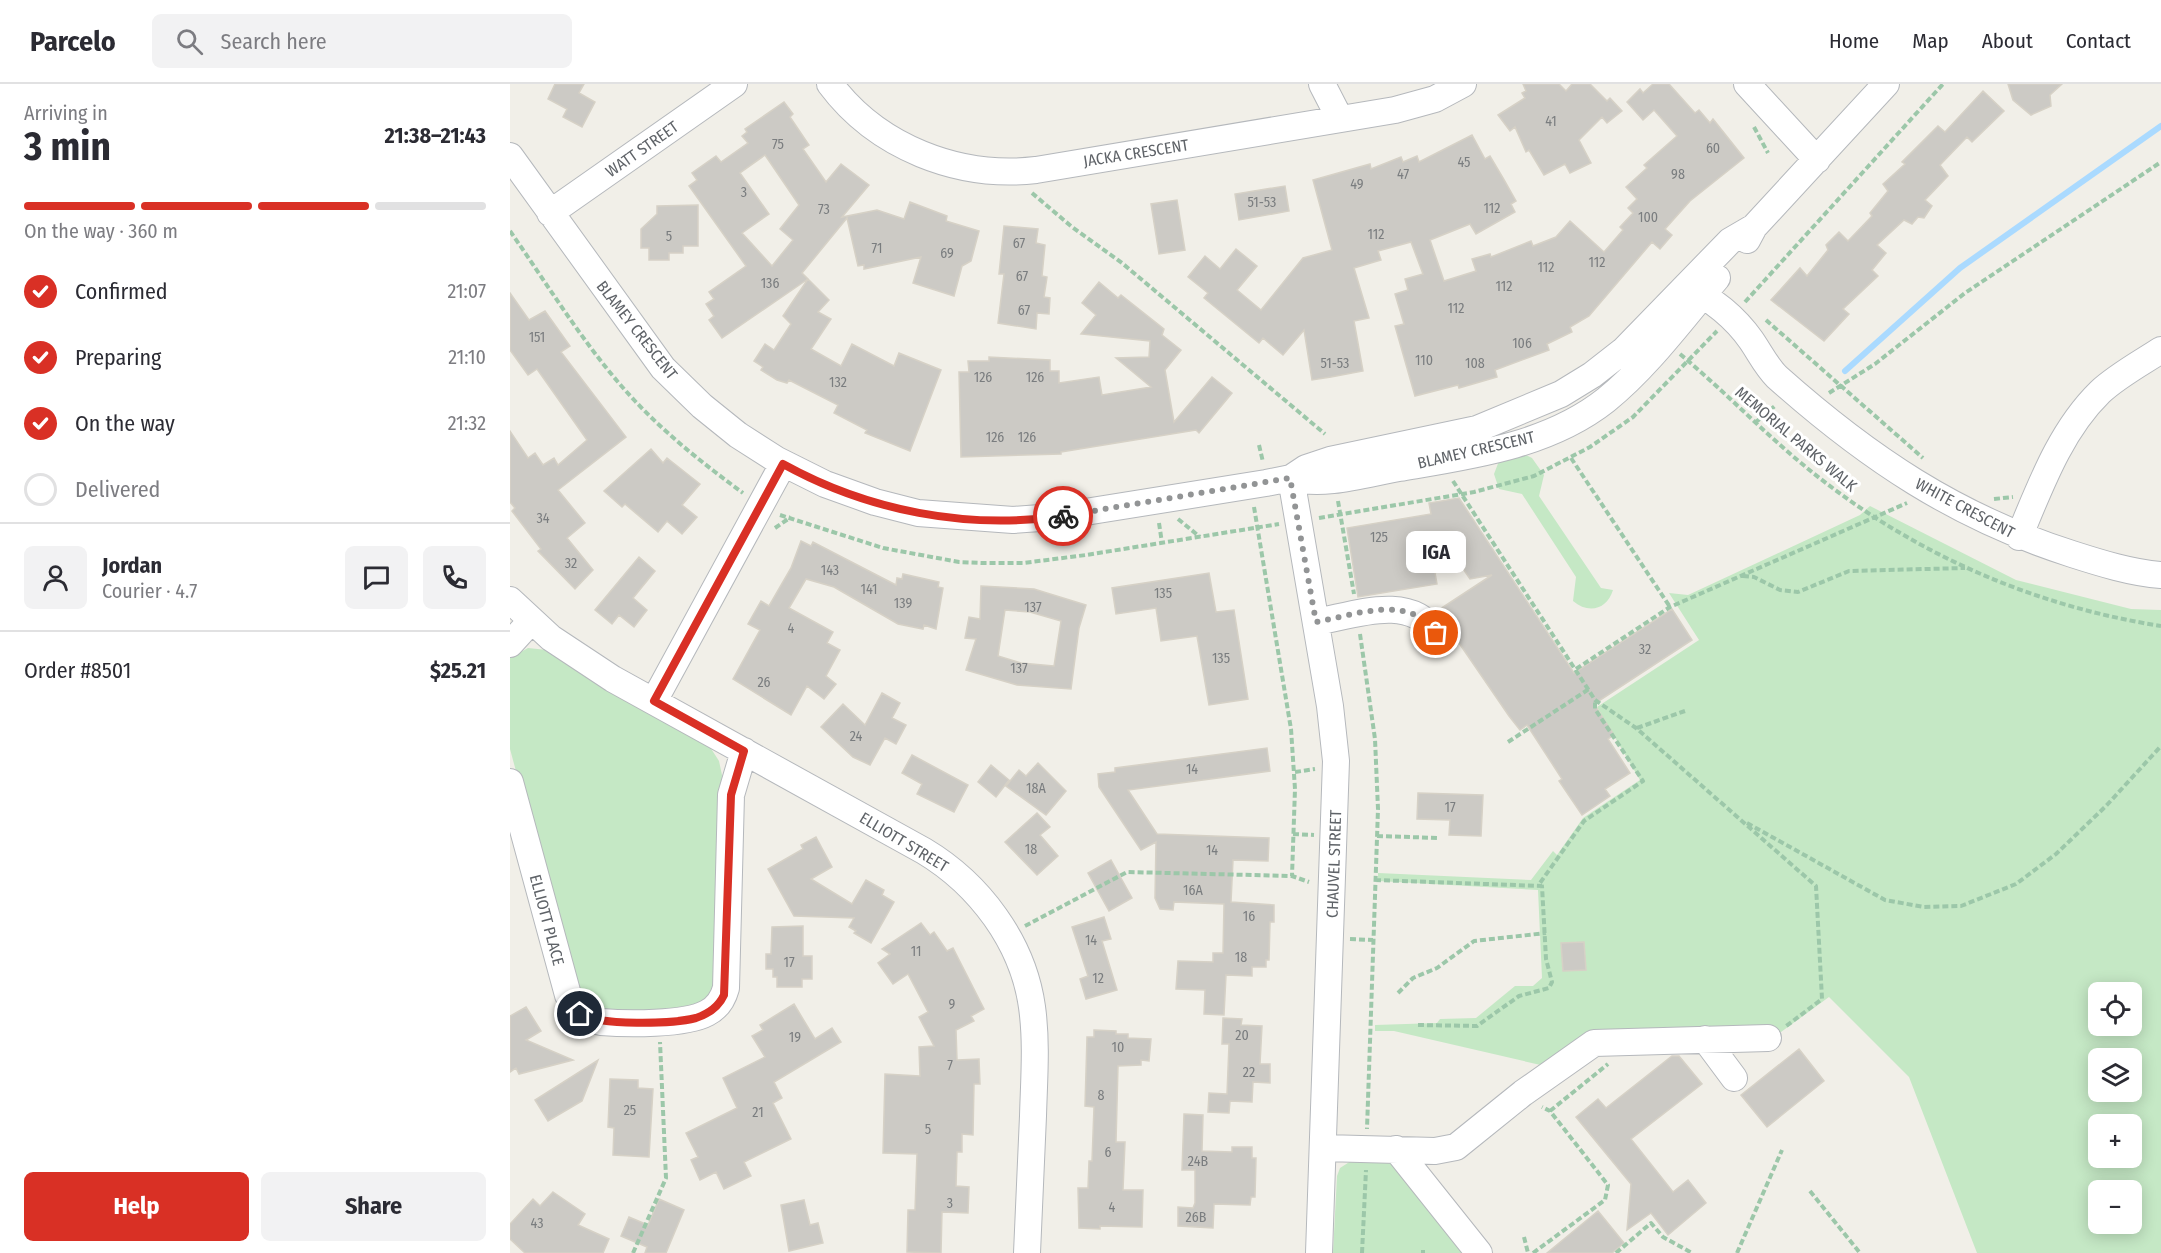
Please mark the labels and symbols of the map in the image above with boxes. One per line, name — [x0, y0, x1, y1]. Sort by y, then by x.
house number: 41 — [1545, 113, 1557, 130]
street label: WATT STREET — [602, 117, 682, 181]
street label: JACKA CRESCENT — [1082, 135, 1191, 171]
house number: 75 — [772, 136, 784, 153]
house number: 60 — [1706, 140, 1720, 157]
house number: 45 — [1457, 154, 1471, 171]
house number: 47 — [1397, 166, 1409, 183]
house number: 98 — [1671, 166, 1685, 183]
house number: 49 — [1350, 176, 1364, 193]
house number: 3 — [741, 184, 747, 201]
house number: 51-53 — [1248, 194, 1276, 211]
house number: 112 — [1484, 200, 1500, 217]
house number: 73 — [818, 201, 830, 218]
house number: 100 — [1638, 209, 1658, 226]
house number: 112 — [1368, 226, 1384, 243]
house number: 5 — [666, 228, 672, 245]
house number: 67 — [1013, 235, 1025, 252]
house number: 71 — [872, 240, 882, 257]
house number: 69 — [940, 245, 954, 262]
house number: 112 — [1589, 254, 1605, 271]
house number: 112 — [1538, 259, 1554, 276]
house number: 67 — [1016, 268, 1028, 285]
house number: 136 — [761, 275, 779, 292]
street label: BLAMEY CRESCENT — [593, 277, 682, 383]
house number: 112 — [1496, 278, 1512, 295]
house number: 112 — [1448, 300, 1464, 317]
house number: 67 — [1018, 302, 1030, 319]
house number: 151 — [529, 329, 545, 346]
house number: 106 — [1512, 335, 1532, 352]
house number: 110 — [1415, 352, 1433, 369]
house number: 51-53 — [1321, 355, 1349, 372]
house number: 108 — [1465, 355, 1485, 372]
house number: 126 — [974, 369, 992, 386]
house number: 126 — [1026, 369, 1044, 386]
house number: 132 — [829, 374, 847, 391]
street label: MEMORIAL PARKS WALK — [1731, 383, 1861, 496]
street label: BLAMEY CRESCENT — [1416, 427, 1537, 473]
house number: 126 — [986, 429, 1004, 446]
house number: 126 — [1018, 429, 1036, 446]
street label: WHITE CRESCENT — [1912, 474, 2018, 542]
courier — [1033, 486, 1093, 546]
house number: 34 — [536, 510, 550, 527]
house number: 125 — [1370, 529, 1388, 546]
callout: IGA — [1406, 531, 1466, 573]
house number: 32 — [565, 555, 577, 572]
house number: 143 — [821, 562, 839, 579]
house number: 141 — [861, 581, 877, 598]
house number: 135 — [1154, 585, 1172, 602]
house number: 139 — [894, 595, 912, 612]
house number: 137 — [1024, 599, 1042, 616]
pin — [1410, 607, 1461, 658]
house number: 4 — [788, 620, 795, 637]
house number: 32 — [1639, 641, 1651, 658]
house number: 135 — [1212, 650, 1230, 667]
house number: 137 — [1010, 660, 1028, 677]
house number: 26 — [757, 674, 771, 691]
house number: 24 — [850, 728, 863, 745]
house number: 14 — [1186, 761, 1198, 778]
house number: 18A — [1026, 780, 1047, 797]
house number: 17 — [1444, 799, 1456, 816]
street label: ELLIOTT STREET — [856, 808, 952, 876]
street label: CHAUVEL STREET — [1323, 809, 1345, 918]
house number: 18 — [1025, 841, 1037, 858]
house number: 14 — [1206, 842, 1218, 859]
street label: ELLIOTT PLACE — [526, 872, 568, 968]
house number: 16A — [1183, 882, 1204, 899]
house number: 16 — [1243, 908, 1255, 925]
house number: 14 — [1085, 932, 1097, 949]
house number: 11 — [911, 943, 921, 960]
house number: 18 — [1235, 949, 1247, 966]
house number: 17 — [783, 954, 795, 971]
house number: 12 — [1092, 970, 1104, 987]
pin — [554, 988, 605, 1039]
house number: 9 — [949, 996, 956, 1013]
house number: 20 — [1235, 1027, 1249, 1044]
house number: 19 — [789, 1029, 801, 1046]
house number: 10 — [1112, 1039, 1124, 1056]
house number: 7 — [947, 1057, 953, 1074]
house number: 22 — [1243, 1064, 1255, 1081]
house number: 8 — [1098, 1087, 1105, 1104]
house number: 25 — [624, 1102, 636, 1119]
house number: 21 — [752, 1104, 764, 1121]
house number: 5 — [925, 1121, 931, 1138]
house number: 6 — [1105, 1144, 1112, 1161]
house number: 24B — [1188, 1153, 1209, 1170]
house number: 3 — [947, 1195, 953, 1212]
house number: 4 — [1109, 1199, 1116, 1216]
house number: 26B — [1186, 1209, 1207, 1226]
house number: 43 — [531, 1215, 543, 1232]

